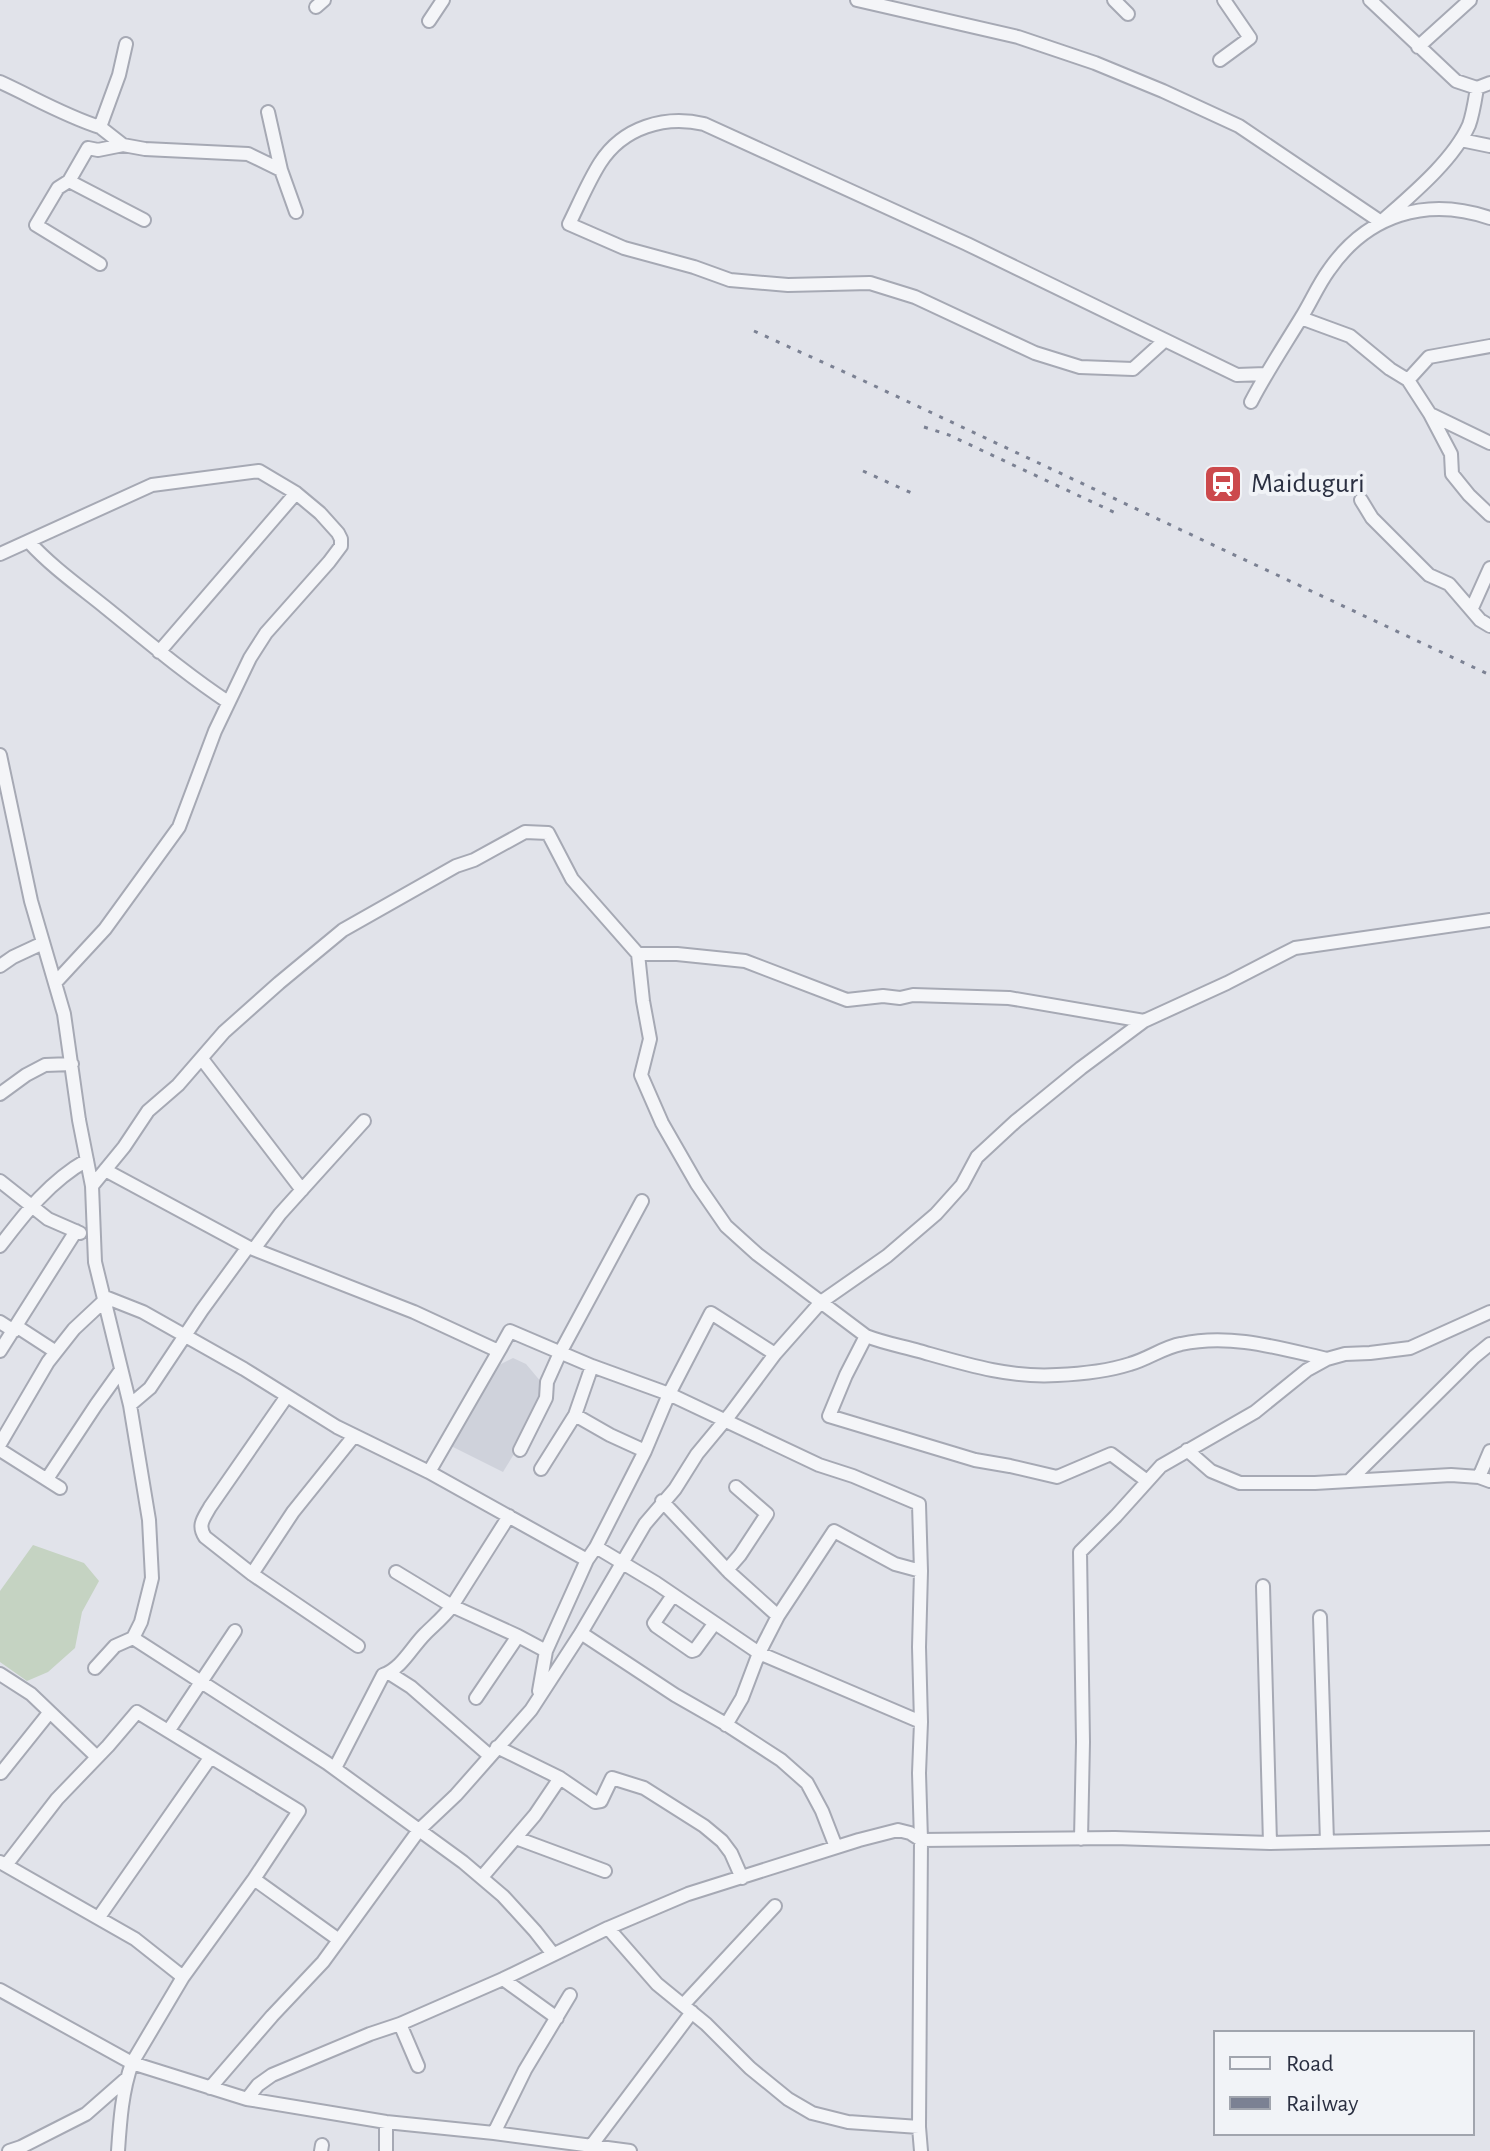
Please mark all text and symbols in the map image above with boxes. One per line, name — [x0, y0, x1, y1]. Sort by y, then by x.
station icon: Maiduguri — [1202, 463, 1244, 505]
place label: Maiduguri — [1251, 470, 1365, 498]
legend — [1214, 2031, 1474, 2135]
text: Road — [1286, 2052, 1334, 2076]
text: Railway — [1286, 2092, 1358, 2116]

